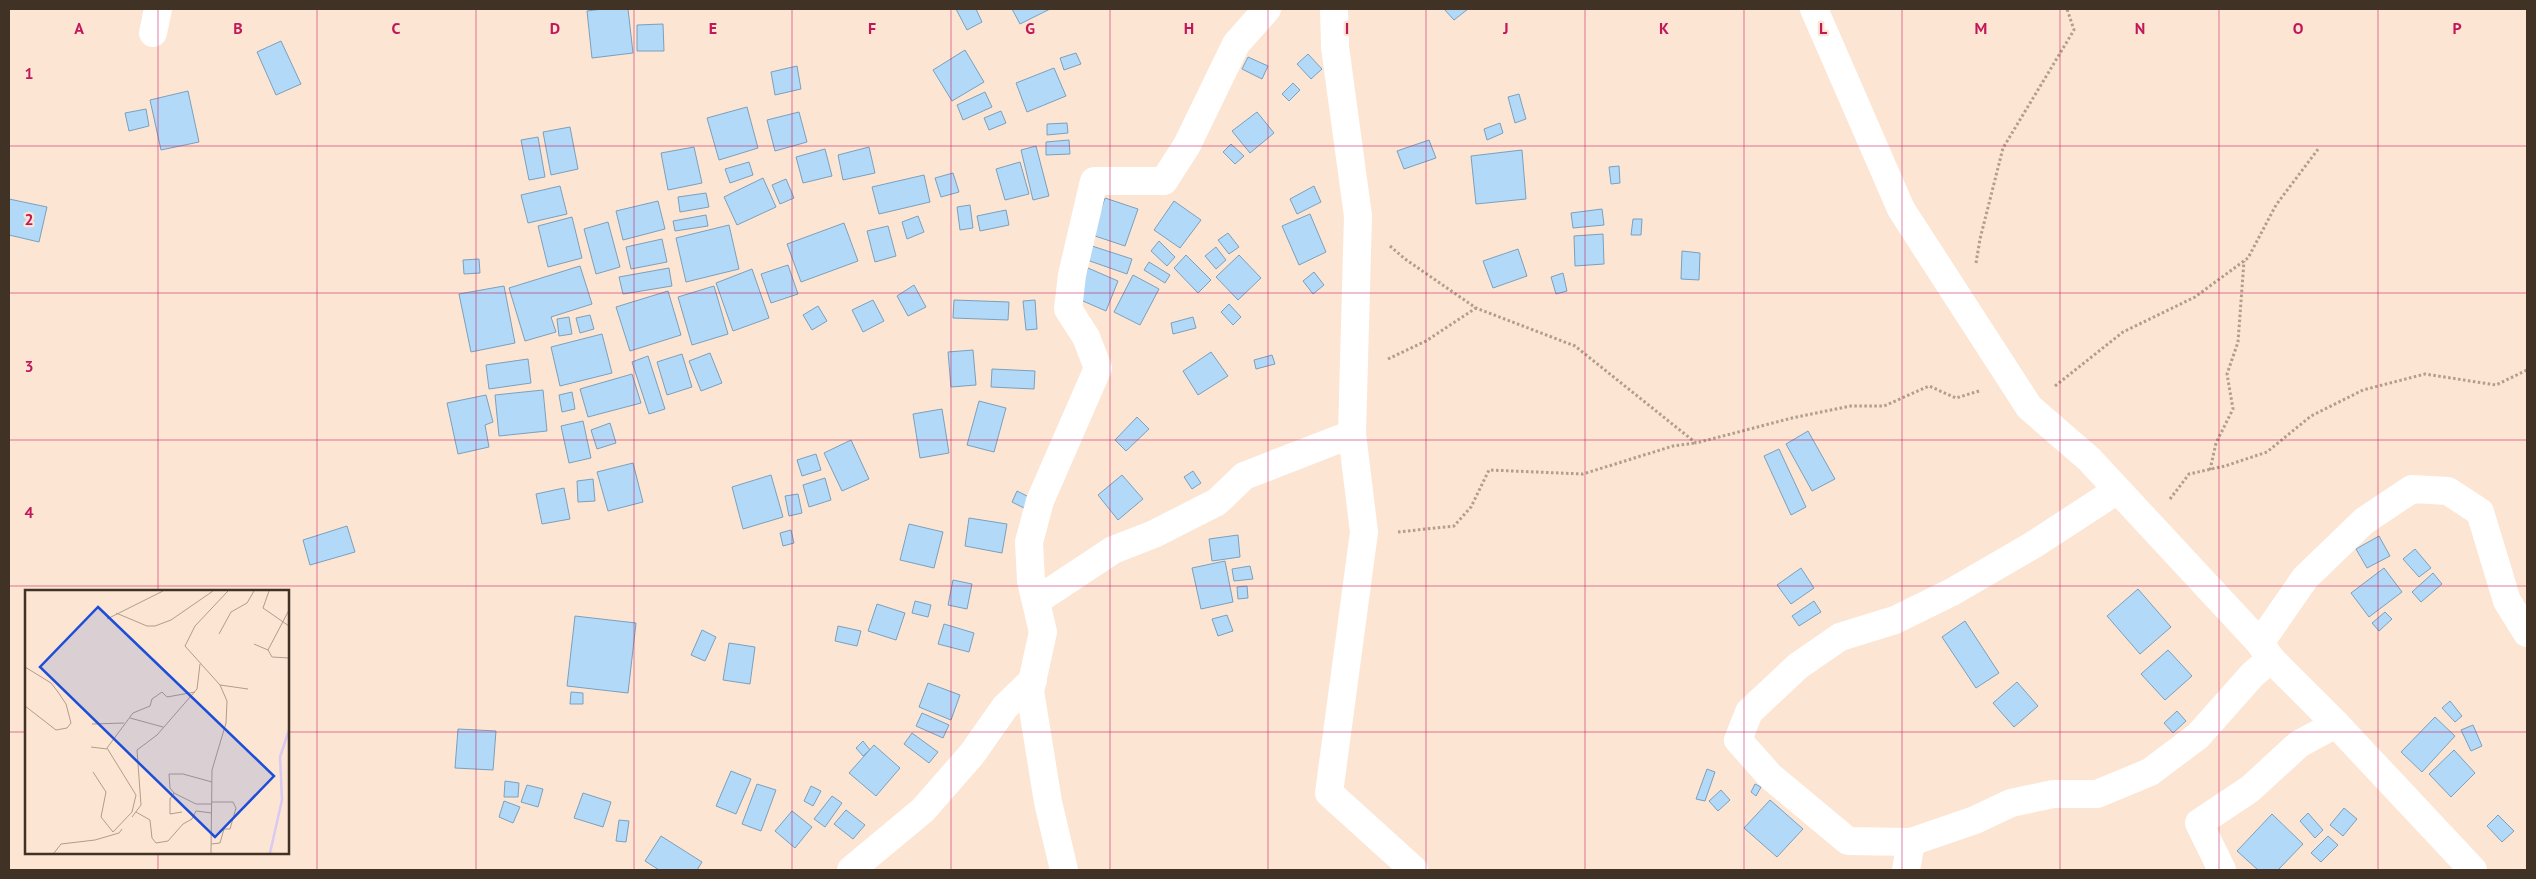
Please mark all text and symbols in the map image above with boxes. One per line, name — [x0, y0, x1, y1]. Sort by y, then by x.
text: A — [74, 18, 84, 38]
text: B — [233, 18, 243, 38]
text: C — [392, 18, 401, 38]
text: D — [550, 18, 560, 38]
text: E — [709, 18, 717, 38]
text: F — [868, 18, 876, 38]
text: G — [1025, 18, 1035, 38]
text: H — [1184, 18, 1194, 38]
text: I — [1345, 18, 1349, 38]
text: J — [1502, 18, 1509, 38]
text: K — [1659, 18, 1669, 38]
text: L — [1819, 18, 1828, 38]
text: M — [1975, 18, 1987, 38]
text: N — [2135, 18, 2145, 38]
text: O — [2293, 18, 2304, 38]
text: P — [2452, 18, 2462, 38]
text: 1 — [24, 63, 34, 83]
text: 2 — [24, 209, 34, 229]
text: 3 — [24, 356, 34, 376]
text: 4 — [24, 502, 34, 522]
inset map — [25, 590, 289, 854]

